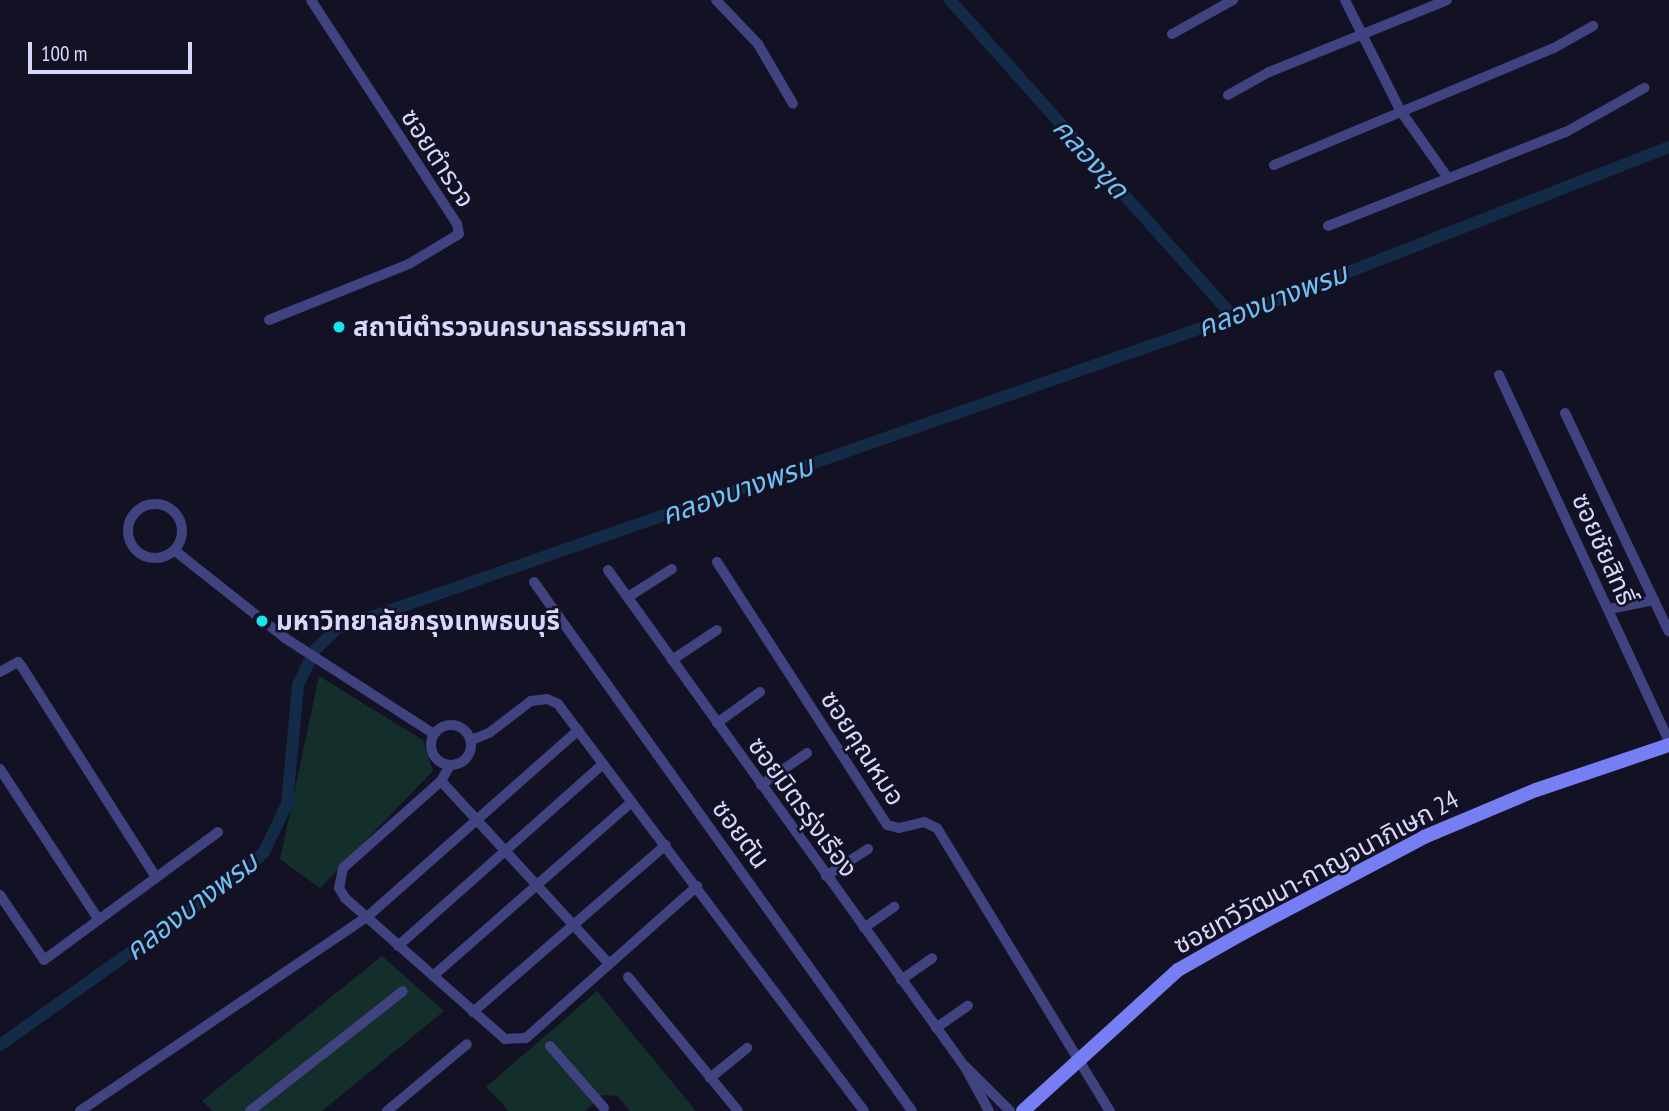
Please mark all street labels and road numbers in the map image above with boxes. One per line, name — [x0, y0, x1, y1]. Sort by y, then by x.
street label: ซอยตำรวจ — [395, 103, 481, 213]
street label: ซอยชัยสิทธิ์ — [1565, 488, 1643, 610]
street label: ซอยคุณหมอ — [814, 685, 912, 811]
street label: ซอยมิตรรุ่งเรือง — [742, 731, 864, 883]
street label: ซอยทวีวัฒนา-กาญจนาภิเษก 24 — [1168, 784, 1464, 960]
street label: ซอยตัน — [706, 794, 776, 874]

